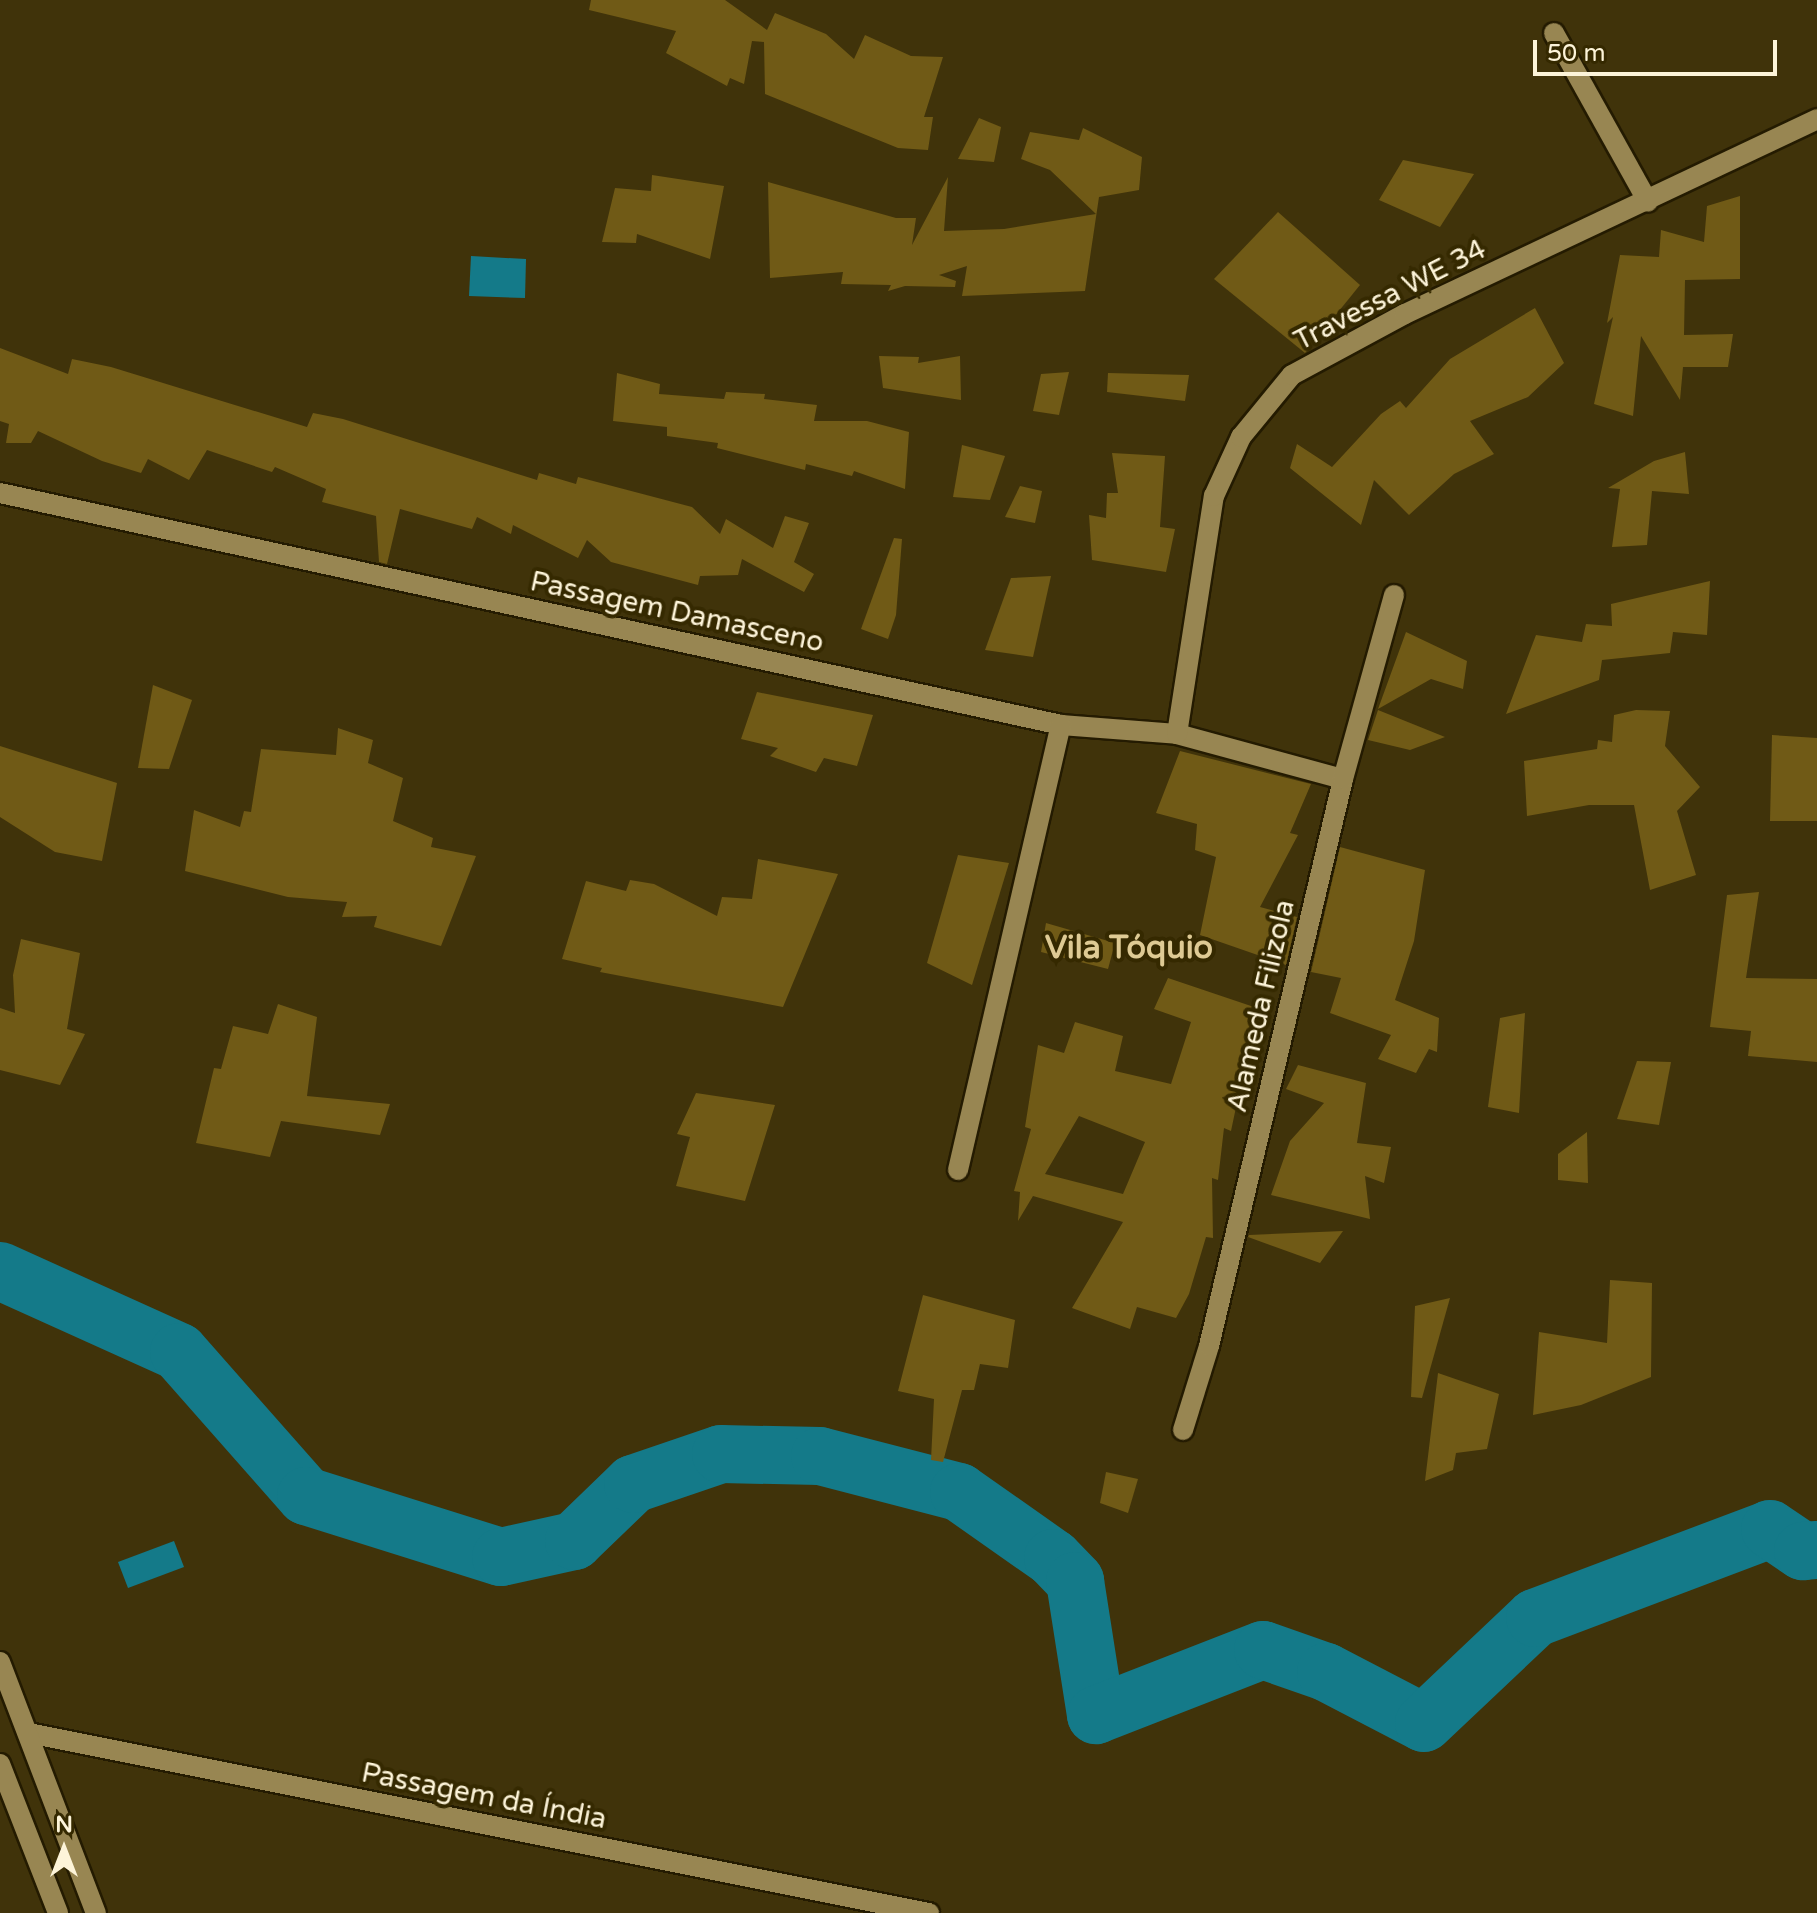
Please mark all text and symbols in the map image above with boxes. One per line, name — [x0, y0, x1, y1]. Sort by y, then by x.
scale bar — [1537, 24, 1781, 74]
text: 50 m — [1547, 39, 1605, 68]
street label: Travessa WE 34 — [1289, 232, 1491, 358]
street label: Passagem Damasceno — [527, 564, 827, 660]
street label: Alameda Filizola — [1220, 897, 1302, 1115]
district label: Vila Tóquio — [1045, 929, 1213, 967]
street label: Passagem da Índia — [359, 1756, 609, 1836]
north arrow — [24, 1809, 104, 1889]
text: N — [55, 1812, 73, 1838]

